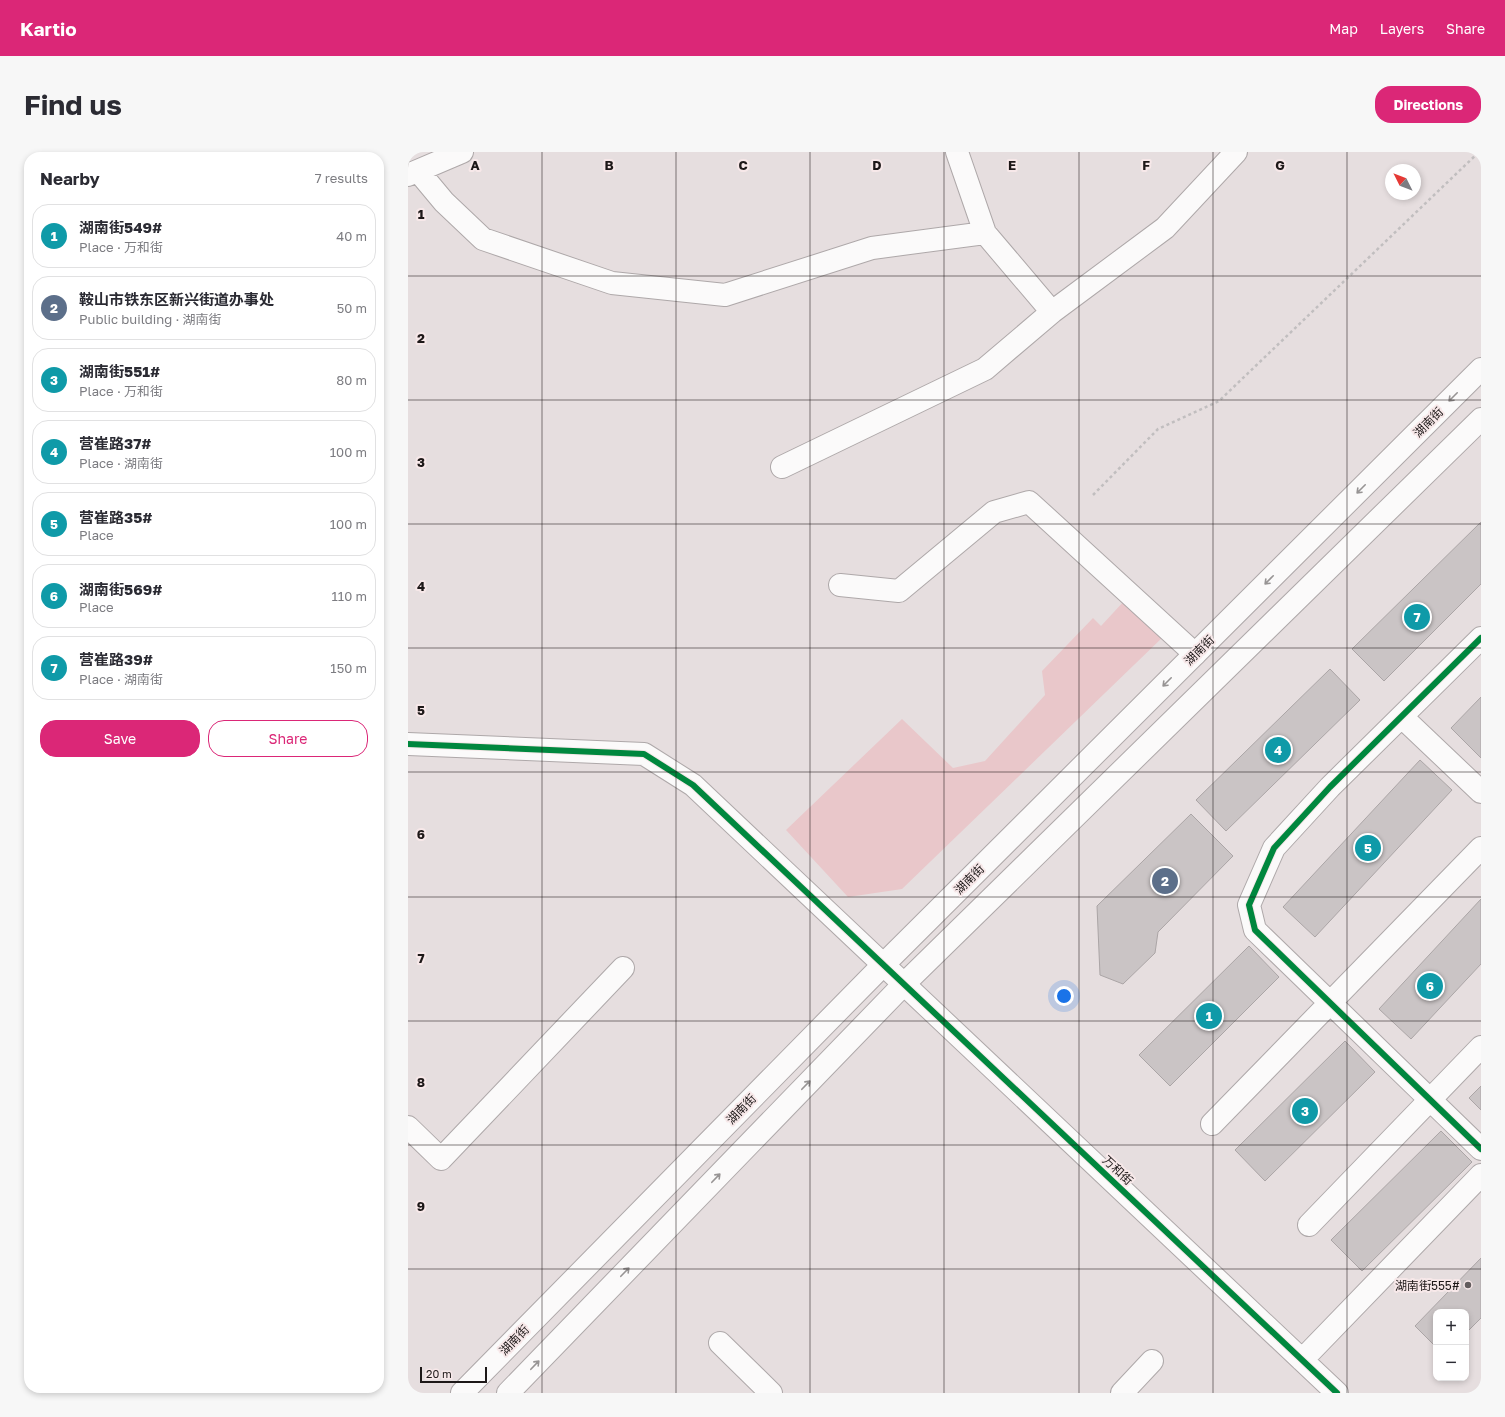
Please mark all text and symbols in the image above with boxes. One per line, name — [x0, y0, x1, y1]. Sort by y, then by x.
text: Kartio — [20, 17, 77, 40]
text: Map — [1329, 20, 1358, 37]
text: Layers — [1380, 20, 1424, 37]
text: Share — [1446, 20, 1485, 37]
button: Directions — [1375, 86, 1481, 123]
text: Find us — [24, 88, 122, 121]
text: A — [470, 157, 480, 173]
text: B — [604, 157, 614, 173]
text: C — [738, 157, 748, 173]
text: D — [872, 157, 882, 173]
text: E — [1008, 157, 1016, 173]
text: F — [1142, 157, 1150, 173]
text: G — [1275, 157, 1285, 173]
north arrow — [1385, 164, 1421, 200]
text: Nearby — [40, 168, 100, 189]
text: 7 results — [315, 170, 368, 186]
text: 1 — [418, 206, 425, 222]
text: 湖南街549# — [79, 218, 162, 236]
text: 1 — [51, 228, 57, 244]
text: 40 m — [336, 228, 367, 244]
text: Place · 万和街 — [79, 239, 163, 255]
text: 鞍山市铁东区新兴街道办事处 — [79, 290, 274, 308]
text: 2 — [50, 300, 58, 316]
text: 50 m — [337, 300, 367, 316]
text: Public building · 湖南街 — [79, 311, 222, 327]
text: 2 — [417, 330, 425, 346]
text: 湖南街551# — [79, 362, 160, 380]
text: 3 — [50, 372, 58, 388]
text: 80 m — [336, 372, 367, 388]
text: Place · 万和街 — [79, 383, 163, 399]
one-way arrow — [1448, 392, 1458, 402]
street label: 湖南街 — [1410, 404, 1446, 440]
text: 营崔路37# — [79, 434, 152, 452]
text: 4 — [50, 444, 58, 460]
text: 100 m — [330, 444, 367, 460]
text: 3 — [417, 454, 425, 470]
text: Place · 湖南街 — [79, 455, 163, 471]
one-way arrow — [1356, 484, 1366, 494]
text: 营崔路35# — [79, 508, 153, 526]
text: 5 — [50, 516, 58, 532]
text: 100 m — [330, 516, 367, 532]
text: Place — [79, 527, 114, 543]
one-way arrow — [1264, 575, 1274, 585]
text: 4 — [417, 578, 425, 594]
text: 湖南街569# — [79, 580, 162, 598]
text: 6 — [50, 588, 58, 604]
text: 110 m — [332, 588, 367, 604]
text: Place — [79, 599, 114, 615]
pin: 7 — [1404, 602, 1430, 632]
street label: 湖南街 — [1181, 632, 1217, 668]
text: 营崔路39# — [79, 650, 153, 668]
text: 7 — [50, 660, 58, 676]
text: 150 m — [330, 660, 367, 676]
text: Place · 湖南街 — [79, 671, 163, 687]
one-way arrow — [1162, 677, 1172, 687]
text: 5 — [417, 702, 425, 718]
button: Save — [40, 720, 200, 757]
button: Share — [208, 720, 368, 757]
pin: 4 — [1265, 735, 1291, 765]
text: 6 — [417, 826, 425, 842]
pin: 5 — [1355, 833, 1381, 863]
street label: 湖南街 — [951, 861, 987, 897]
pin: 2 — [1152, 866, 1178, 896]
text: 7 — [417, 950, 425, 966]
pin: 6 — [1417, 971, 1443, 1001]
your location — [1054, 986, 1074, 1006]
pin: 1 — [1196, 1001, 1222, 1031]
text: 8 — [417, 1074, 425, 1090]
one-way arrow — [801, 1080, 811, 1090]
street label: 湖南街 — [723, 1091, 759, 1127]
pin: 3 — [1292, 1096, 1318, 1126]
street label: 万和街 — [1100, 1152, 1136, 1188]
one-way arrow — [711, 1173, 721, 1183]
text: 9 — [417, 1198, 425, 1214]
one-way arrow — [620, 1267, 630, 1277]
place label: 湖南街555# — [1395, 1278, 1460, 1293]
marker: 湖南街555# — [1463, 1280, 1473, 1290]
map controls — [1433, 1309, 1469, 1381]
button: + — [1433, 1309, 1469, 1345]
street label: 湖南街 — [496, 1322, 532, 1358]
button: − — [1433, 1345, 1469, 1381]
one-way arrow — [530, 1360, 540, 1370]
scale bar — [420, 1365, 487, 1384]
text: 20 m — [426, 1367, 452, 1380]

